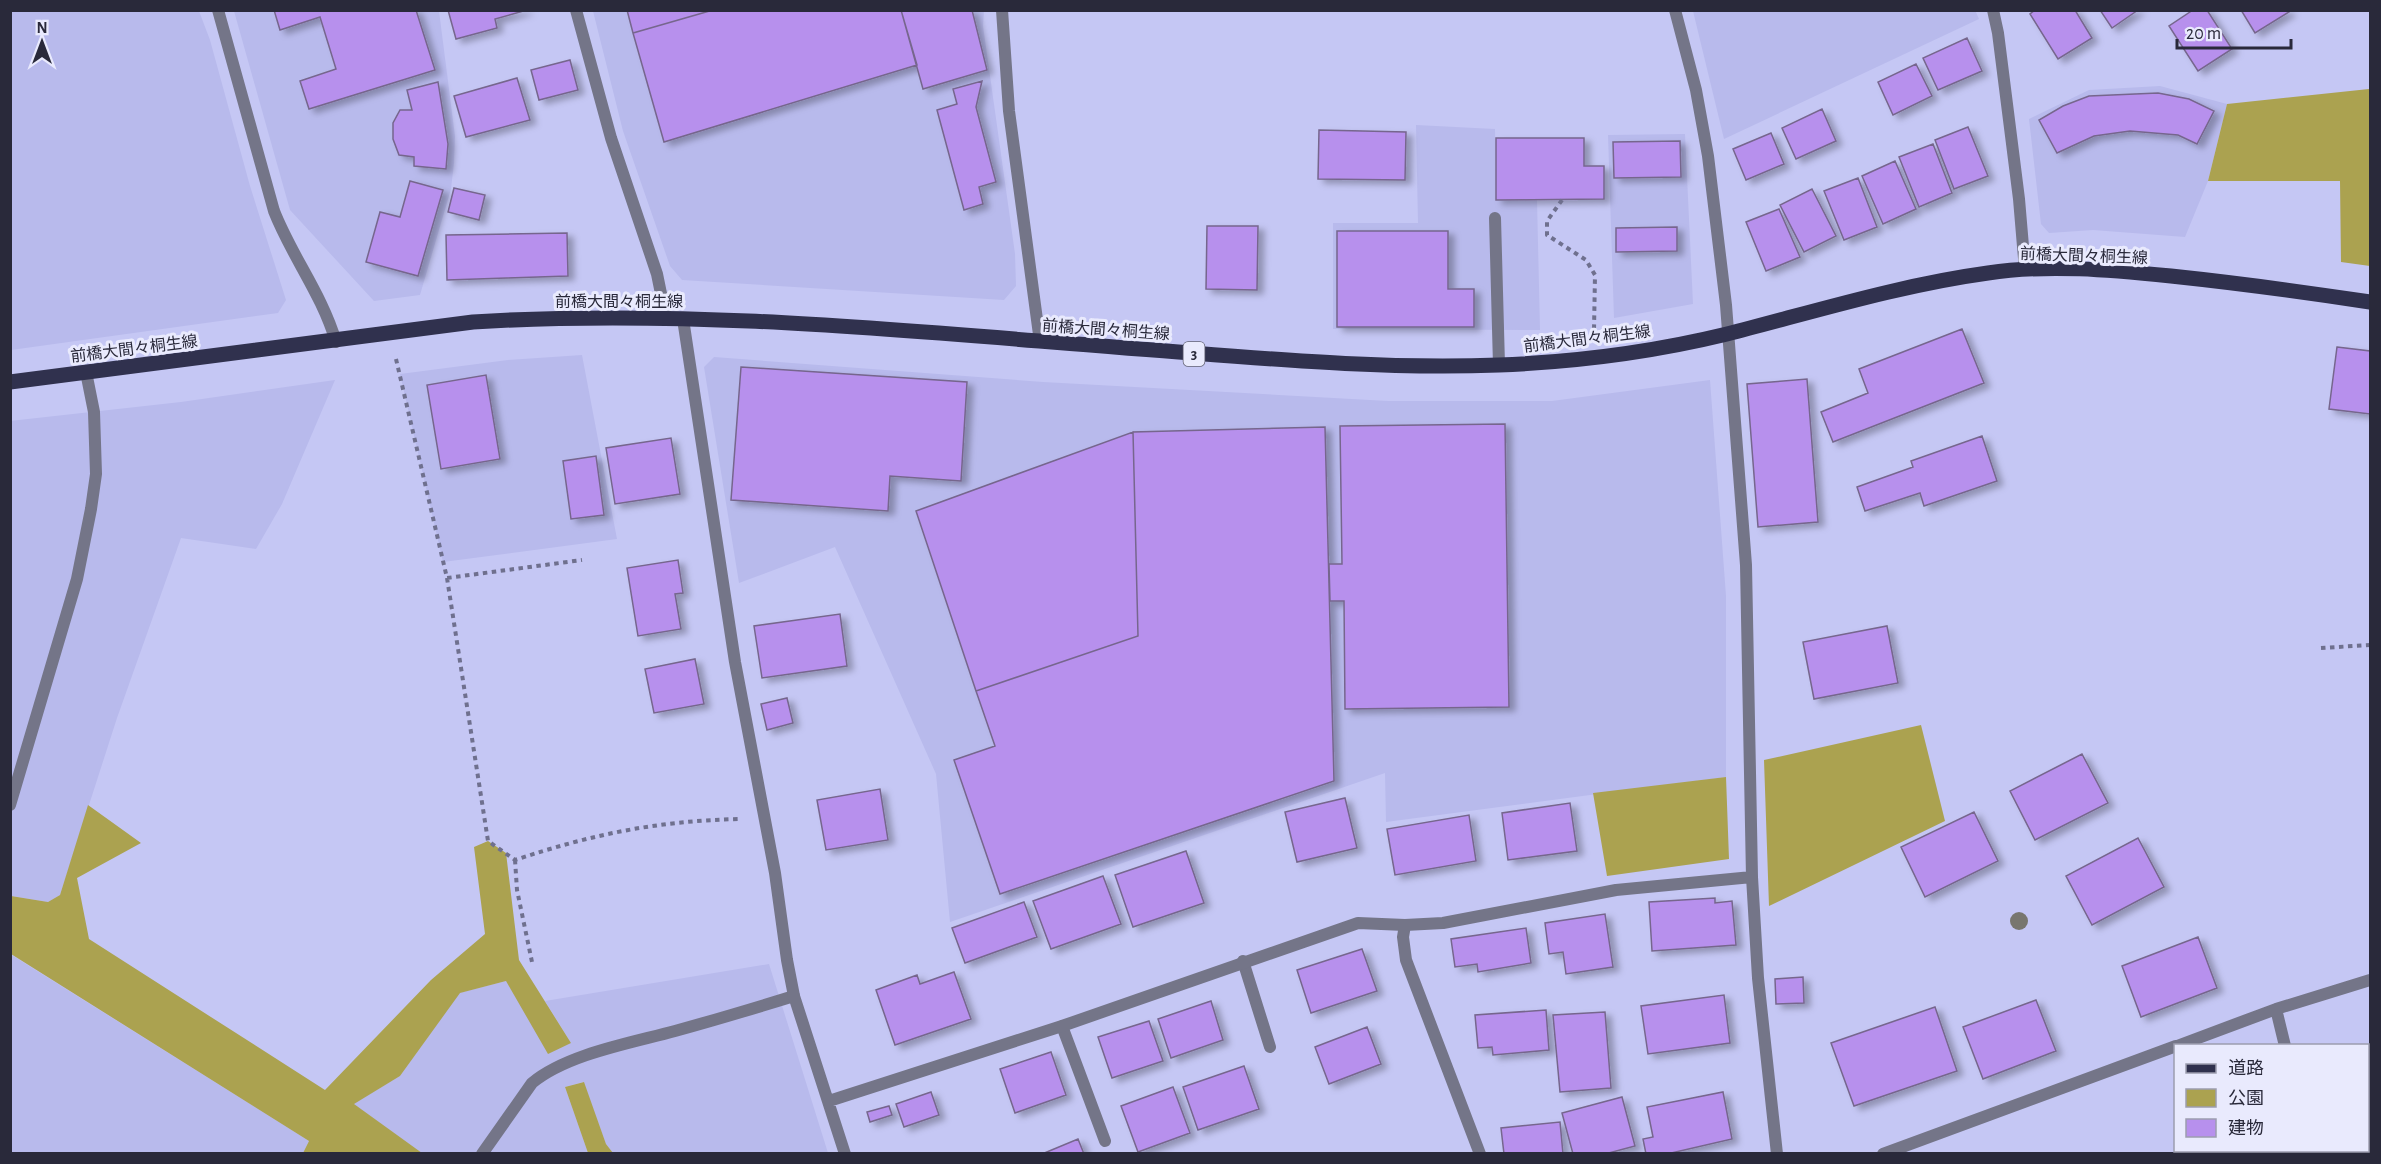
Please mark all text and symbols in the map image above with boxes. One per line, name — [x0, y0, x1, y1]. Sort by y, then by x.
north arrow — [12, 12, 72, 72]
scale bar — [2177, 12, 2291, 50]
text: N — [36, 20, 48, 36]
text: 20 m — [2186, 25, 2221, 43]
street label: 前橋大間々桐生線 — [2020, 245, 2148, 266]
street label: 前橋大間々桐生線 — [555, 293, 683, 310]
street label: 前橋大間々桐生線 — [1042, 317, 1170, 342]
street label: 前橋大間々桐生線 — [1522, 322, 1652, 355]
street label: 前橋大間々桐生線 — [69, 332, 199, 365]
road number: 3 — [1184, 342, 1204, 366]
legend — [2174, 1044, 2369, 1152]
text: 道路 — [2228, 1058, 2264, 1078]
text: 公園 — [2228, 1089, 2264, 1108]
text: 建物 — [2228, 1118, 2264, 1138]

